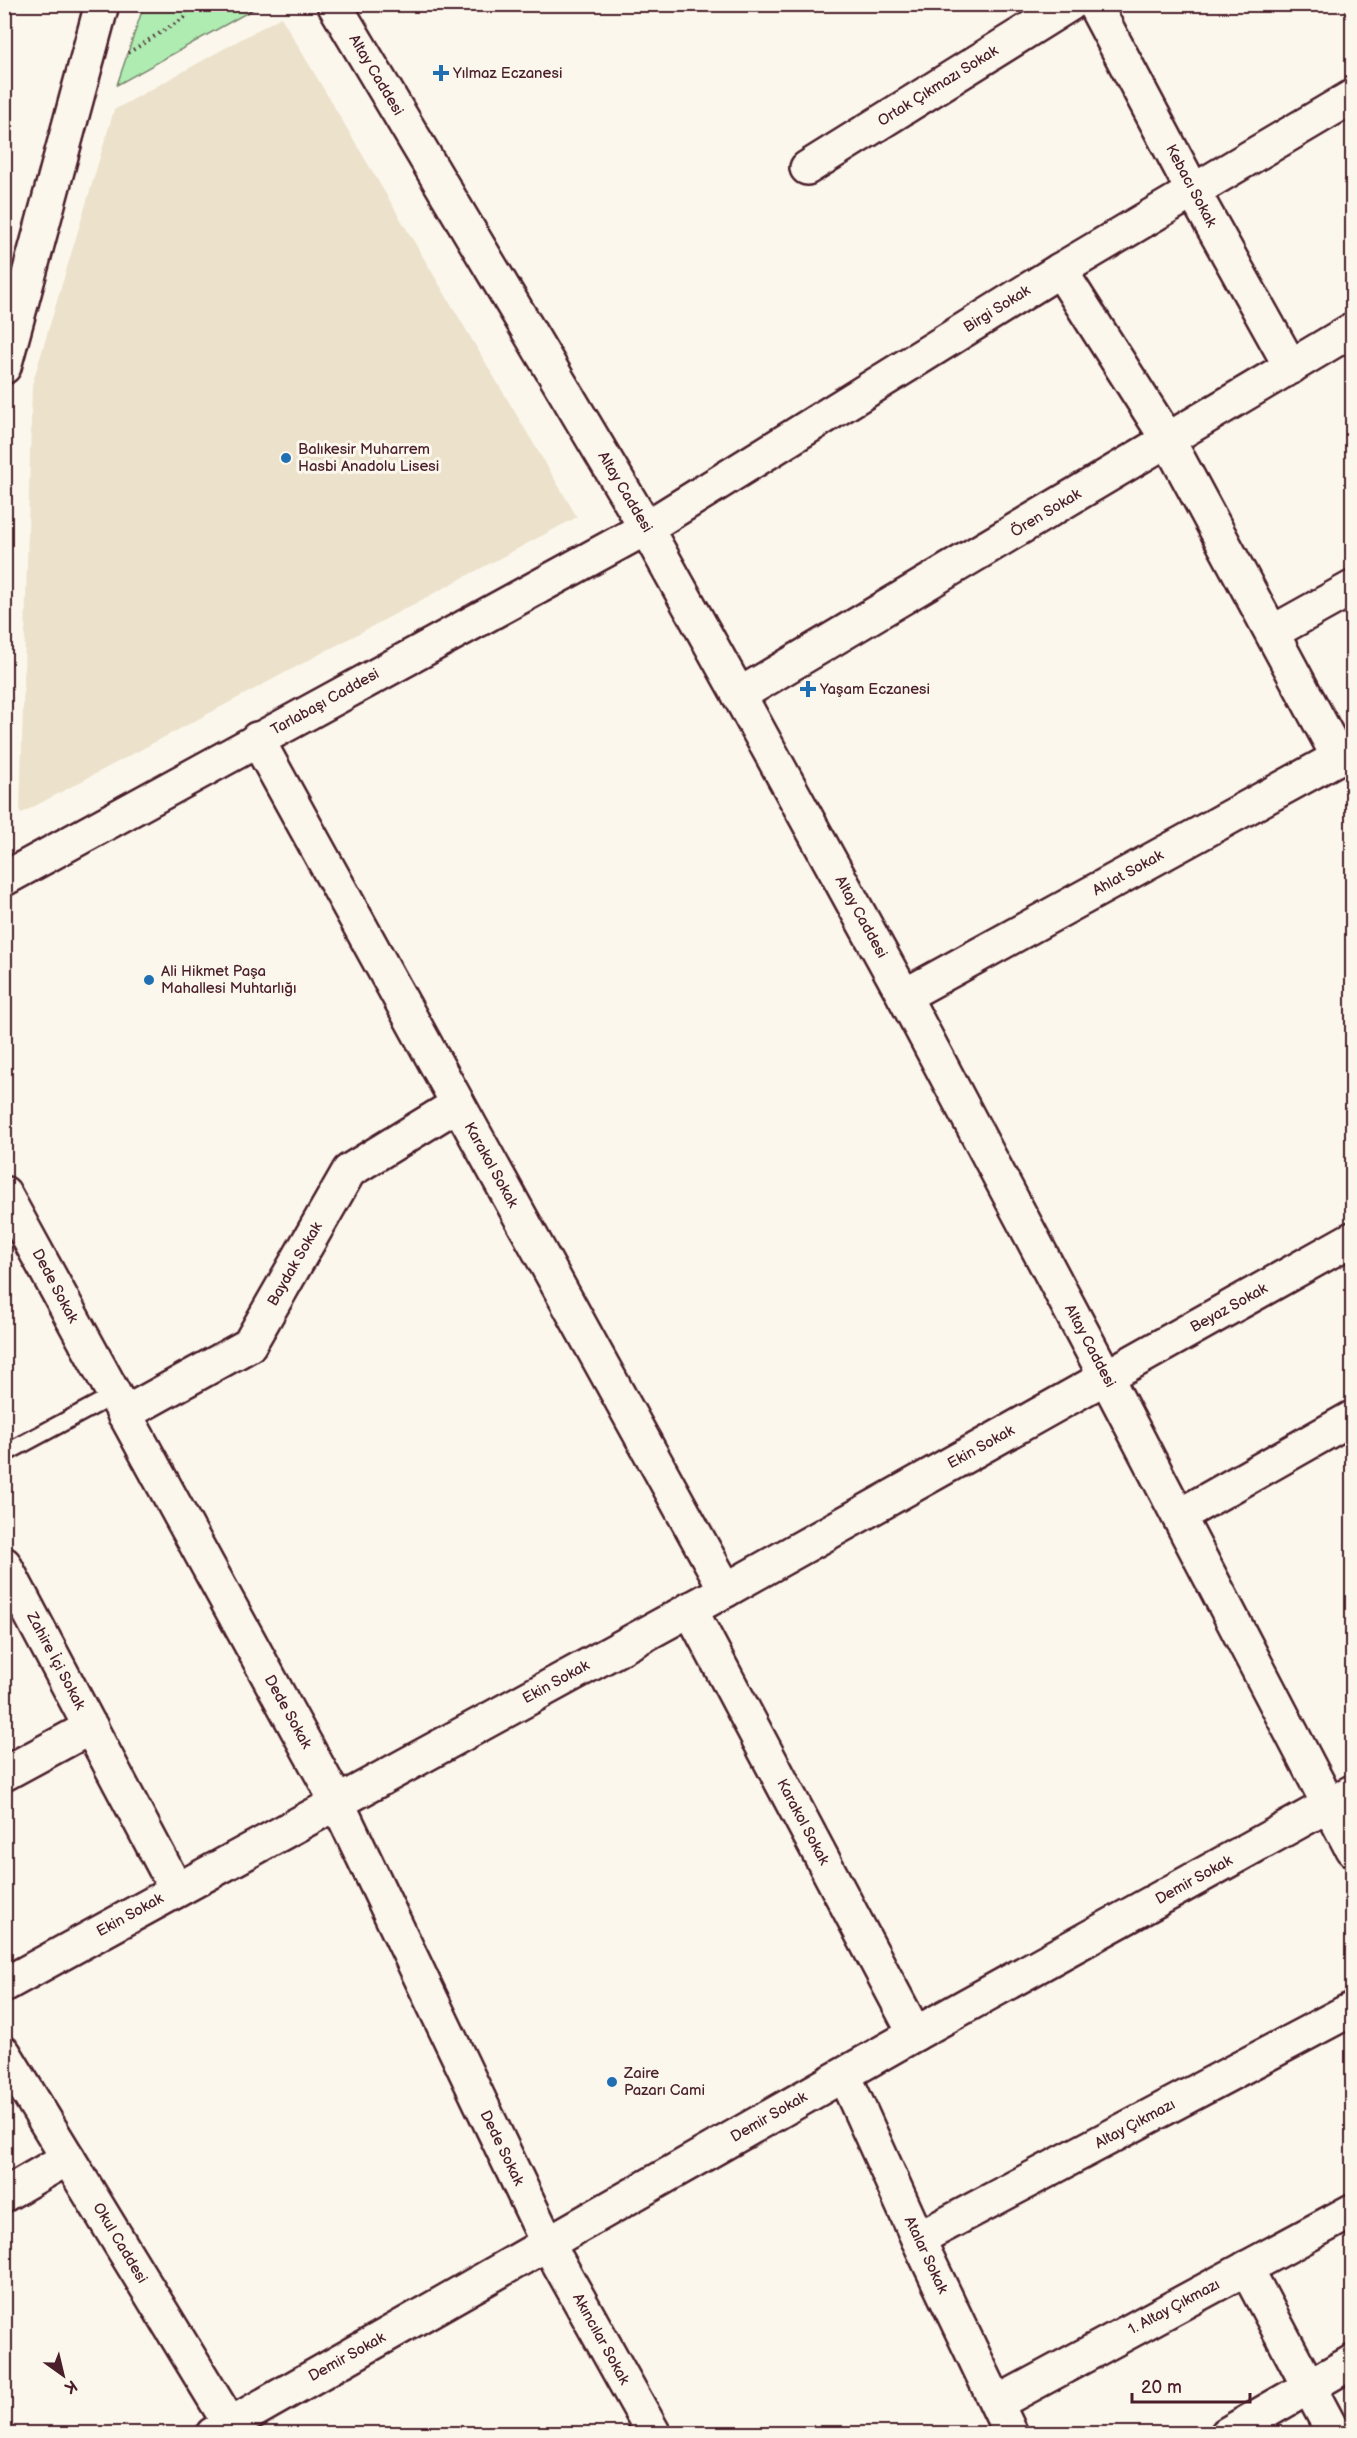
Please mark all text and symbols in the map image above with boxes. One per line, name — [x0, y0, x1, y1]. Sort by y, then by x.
street label: Altay Caddesi — [344, 31, 408, 119]
street label: Ortak Çıkmazı Sokak — [874, 41, 1002, 131]
place label: Yılmaz Eczanesi — [452, 64, 562, 83]
marker: Yılmaz Eczanesi — [434, 66, 448, 80]
street label: Kebacı Sokak — [1161, 141, 1221, 231]
street label: Birgi Sokak — [960, 281, 1035, 337]
place label: Balıkesir Muharrem Hasbi Anadolu Lisesi — [298, 440, 439, 476]
street label: Altay Caddesi — [593, 448, 657, 536]
marker: Balıkesir Muharrem Hasbi Anadolu Lisesi — [279, 451, 293, 465]
street label: Ören Sokak — [1007, 484, 1085, 541]
street label: Tarlabaşı Caddesi — [267, 664, 383, 740]
place label: Yaşam Eczanesi — [819, 680, 930, 699]
marker: Yaşam Eczanesi — [801, 682, 815, 696]
street label: Ahlat Sokak — [1089, 845, 1167, 900]
street label: Altay Caddesi — [831, 873, 891, 961]
place label: Ali Hikmet Paşa Mahallesi Muhtarlığı — [161, 962, 296, 998]
marker: Ali Hikmet Paşa Mahallesi Muhtarlığı — [142, 973, 156, 987]
street label: Karakol Sokak — [460, 1119, 523, 1212]
street label: Baydak Sokak — [263, 1218, 327, 1309]
street label: Dede Sokak — [28, 1246, 83, 1327]
street label: Beyaz Sokak — [1187, 1279, 1271, 1337]
street label: Altay Caddesi — [1060, 1301, 1120, 1391]
street label: Ekin Sokak — [944, 1421, 1018, 1473]
street label: Zahire İçi Sokak — [22, 1608, 90, 1714]
street label: Ekin Sokak — [519, 1656, 593, 1708]
street label: Dede Sokak — [260, 1672, 316, 1753]
street label: Karakol Sokak — [772, 1776, 834, 1869]
street label: Demir Sokak — [1152, 1851, 1236, 1909]
street label: Ekin Sokak — [93, 1889, 167, 1941]
place label: Zaire Pazarı Cami — [623, 2064, 705, 2100]
marker: Zaire Pazarı Cami — [605, 2075, 619, 2089]
street label: Demir Sokak — [727, 2087, 811, 2147]
street label: Altay Çıkmazı — [1092, 2095, 1178, 2153]
street label: Dede Sokak — [476, 2107, 529, 2189]
street label: Okul Caddesi — [89, 2199, 151, 2287]
street label: Atalar Sokak — [900, 2213, 952, 2297]
street label: 1. Altay Çıkmazı — [1125, 2275, 1223, 2339]
street label: Akıncılar Sokak — [568, 2290, 634, 2389]
street label: Demir Sokak — [305, 2328, 389, 2386]
north arrow — [33, 2345, 93, 2405]
scale bar — [1132, 2366, 1250, 2404]
text: K — [61, 2375, 80, 2397]
text: 20 m — [1141, 2377, 1182, 2398]

